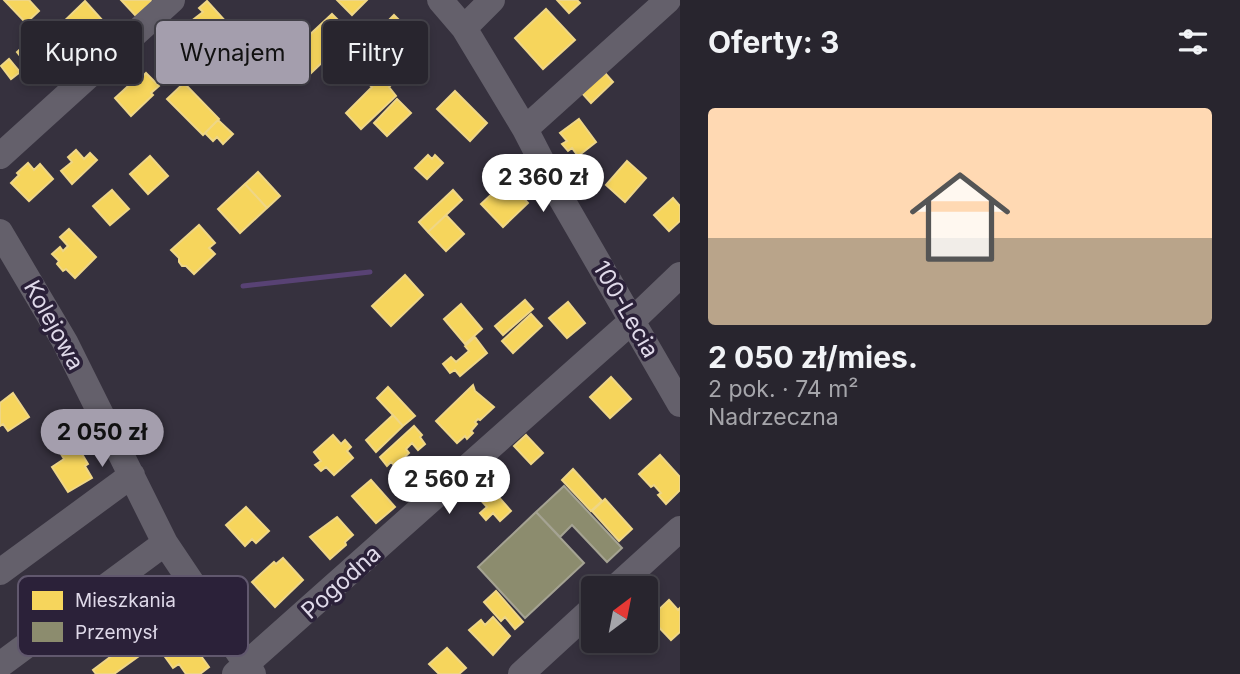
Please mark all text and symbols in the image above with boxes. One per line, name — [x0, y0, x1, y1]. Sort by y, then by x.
chip: Kupno — [21, 21, 142, 84]
chip: Wynajem — [156, 21, 309, 84]
chip: Filtry — [323, 21, 428, 84]
icon: filters — [1174, 23, 1212, 61]
text: Oferty: 3 — [708, 24, 839, 60]
pin: 2 360 zł — [471, 154, 615, 214]
icon: home — [897, 154, 1023, 280]
text: 2 360 zł — [498, 163, 588, 191]
street label: 100-Lecia — [587, 256, 665, 362]
street label: Kolejowa — [18, 275, 90, 375]
text: 2 050 zł/mies. — [708, 339, 918, 375]
text: 2 pok. · 74 m² — [708, 375, 859, 403]
text: Nadrzeczna — [708, 403, 839, 431]
pin: 2 050 zł — [30, 410, 174, 469]
text: 2 050 zł — [57, 418, 147, 446]
pin: 2 560 zł — [377, 456, 521, 516]
text: 2 560 zł — [404, 465, 494, 493]
street label: Pogodna — [296, 539, 386, 625]
legend — [18, 576, 248, 656]
north arrow — [581, 576, 658, 653]
map controls — [581, 576, 658, 653]
text: Mieszkania — [75, 589, 176, 612]
text: Przemysł — [75, 621, 158, 644]

